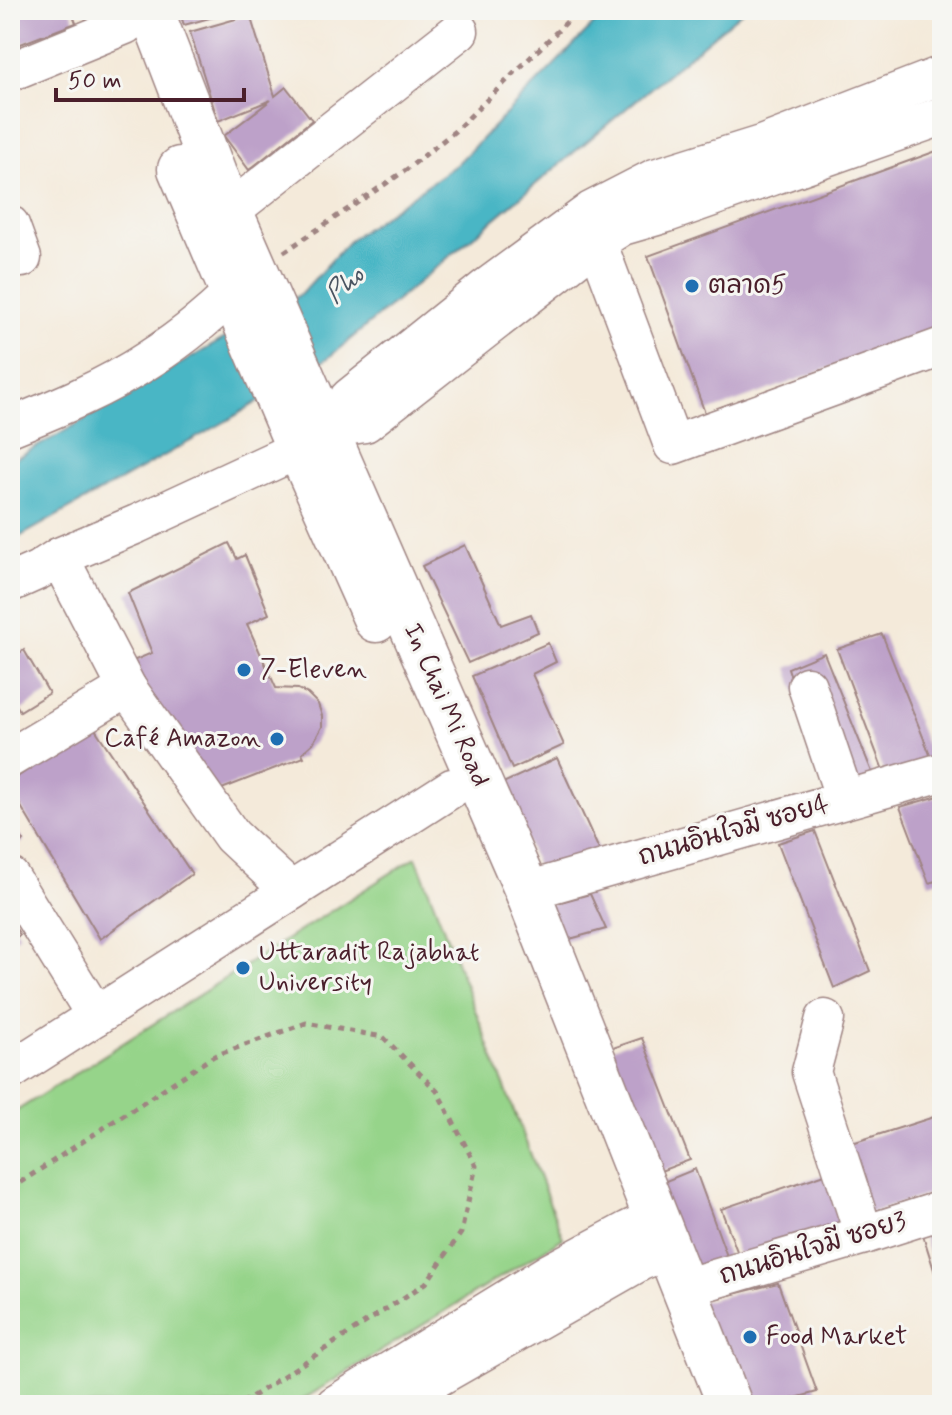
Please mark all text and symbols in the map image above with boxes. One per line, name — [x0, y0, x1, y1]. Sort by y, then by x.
scale bar — [56, 52, 244, 102]
text: 50 m — [68, 66, 122, 97]
water label: Pho — [317, 257, 373, 313]
place label: ตลาด5 — [708, 269, 787, 303]
marker: ตลาด5 — [683, 277, 701, 295]
street label: In Chai Mi Road — [395, 618, 497, 792]
place label: 7-Eleven — [260, 653, 367, 687]
marker: 7-Eleven — [235, 661, 253, 679]
place label: Café Amazon — [104, 722, 261, 756]
marker: Café Amazon — [268, 730, 286, 748]
street label: ถนนอินใจมี ซอย4 — [634, 787, 833, 875]
place label: Uttaradit Rajabhat University — [259, 936, 480, 1000]
marker: Uttaradit Rajabhat University — [234, 959, 252, 977]
street label: ถนนอินใจมี ซอย3 — [715, 1203, 911, 1294]
place label: Food Market — [766, 1320, 907, 1354]
marker: Food Market — [741, 1328, 759, 1346]

